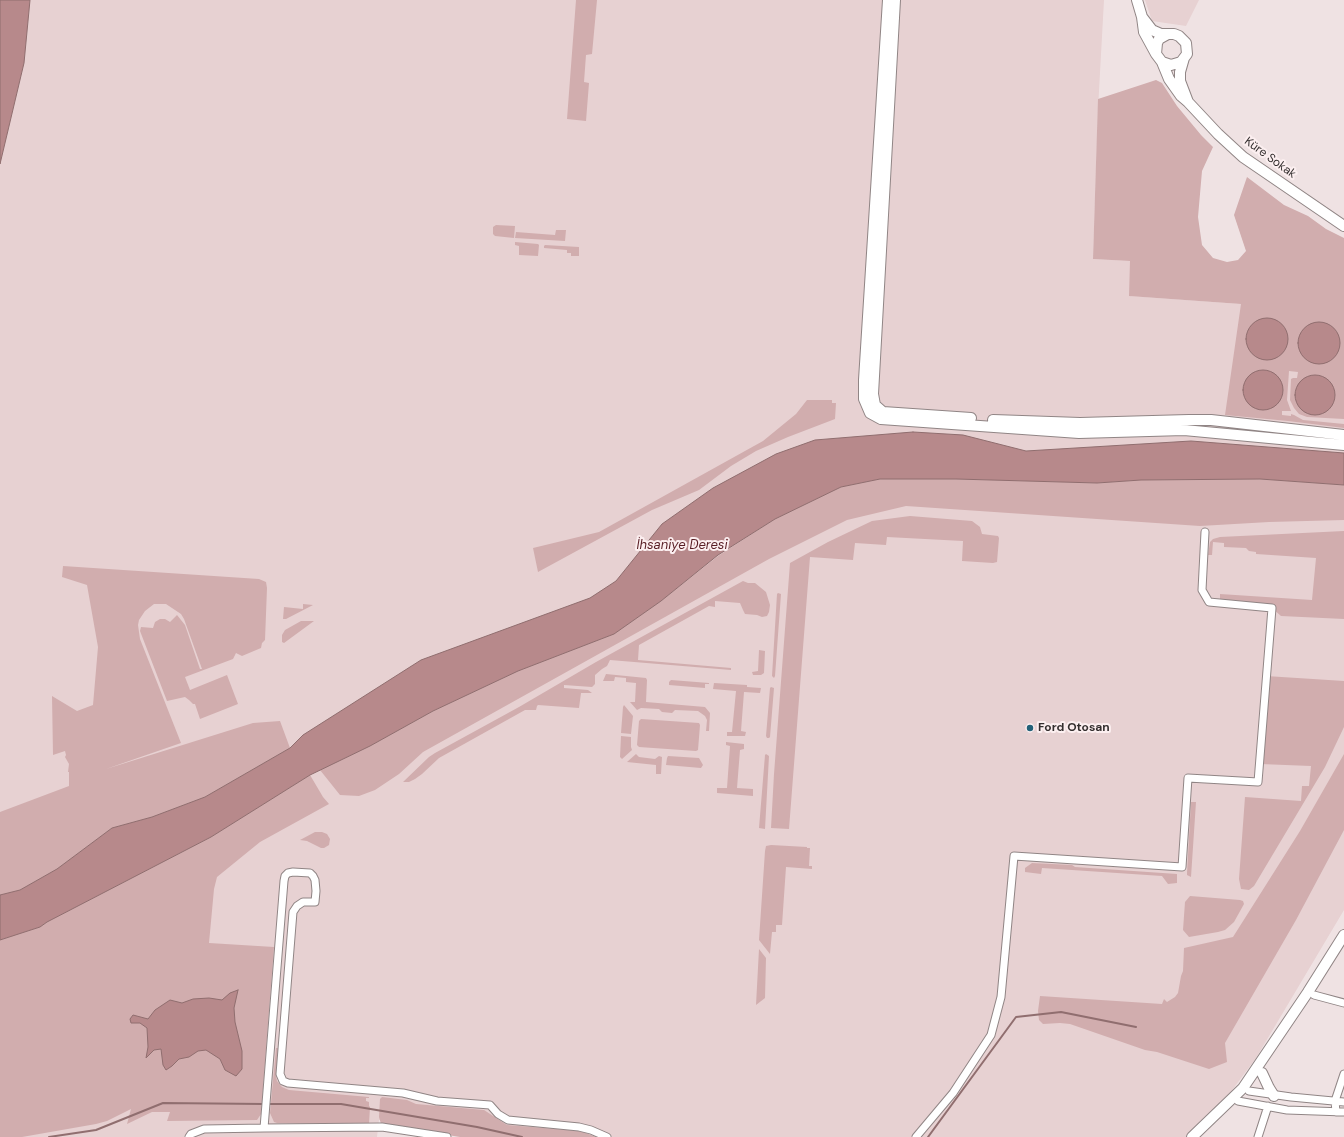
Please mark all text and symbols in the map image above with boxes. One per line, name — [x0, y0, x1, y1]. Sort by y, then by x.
street label: Küre Sokak — [1241, 134, 1299, 182]
water label: İhsaniye Deresi — [636, 538, 728, 554]
place label: Ford Otosan — [1038, 721, 1110, 735]
marker: Ford Otosan — [1025, 723, 1035, 733]

